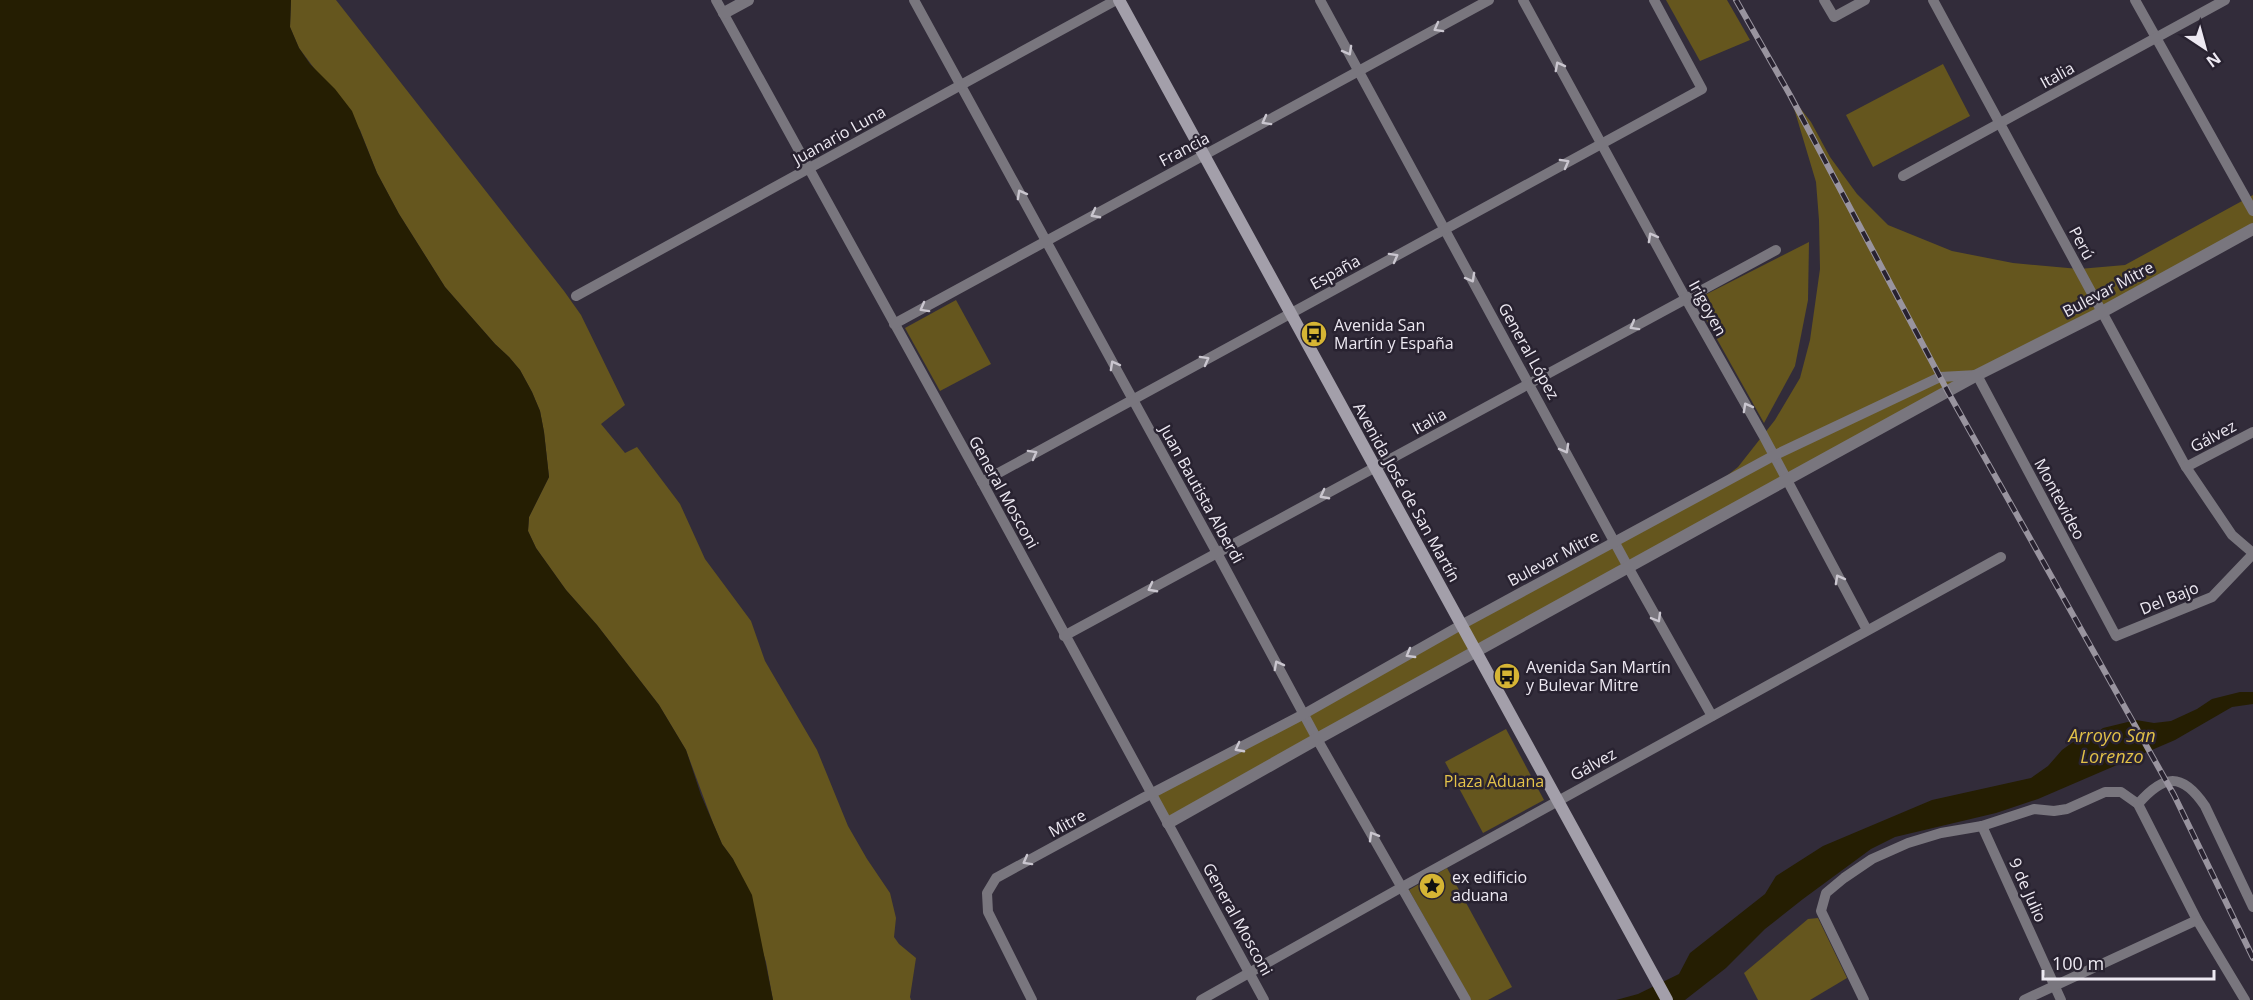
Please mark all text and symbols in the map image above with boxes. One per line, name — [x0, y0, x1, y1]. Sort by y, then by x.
north arrow — [2175, 18, 2235, 78]
one-way arrow — [1433, 21, 1444, 32]
one-way arrow — [1341, 45, 1352, 56]
text: N — [2202, 47, 2226, 73]
street label: Italia — [2036, 57, 2078, 93]
one-way arrow — [1555, 61, 1566, 72]
street label: Juanario Luna — [787, 100, 889, 171]
one-way arrow — [1262, 114, 1273, 125]
street label: Francia — [1155, 127, 1213, 171]
one-way arrow — [1559, 159, 1570, 170]
one-way arrow — [1017, 190, 1028, 200]
one-way arrow — [1090, 207, 1101, 219]
street label: Perú — [2064, 222, 2100, 264]
one-way arrow — [1648, 233, 1659, 243]
street label: España — [1306, 249, 1364, 295]
one-way arrow — [1388, 253, 1398, 264]
street label: Bulevar Mitre — [2059, 256, 2158, 322]
one-way arrow — [1464, 272, 1475, 282]
street label: Irigoyen — [1684, 276, 1732, 340]
street label: General López — [1493, 299, 1565, 403]
one-way arrow — [919, 301, 930, 312]
place label: Avenida San Martín y España — [1334, 314, 1454, 354]
bus stop icon: Avenida San Martín y España — [1299, 319, 1329, 349]
one-way arrow — [1630, 319, 1641, 331]
one-way arrow — [1198, 356, 1209, 367]
one-way arrow — [1110, 361, 1121, 372]
street label: Avenida José de San Martín — [1348, 398, 1466, 586]
street label: Italia — [1408, 403, 1450, 439]
one-way arrow — [1743, 403, 1754, 413]
street label: Gálvez — [2186, 415, 2240, 457]
street label: Juan Bautista Alberdi — [1154, 419, 1249, 567]
street label: General Mosconi — [964, 432, 1044, 552]
one-way arrow — [1558, 443, 1569, 453]
one-way arrow — [1027, 450, 1038, 461]
street label: Montevideo — [2029, 455, 2091, 543]
one-way arrow — [1320, 488, 1330, 499]
street label: Bulevar Mitre — [1504, 525, 1603, 591]
one-way arrow — [1835, 575, 1846, 585]
street label: Del Bajo — [2136, 576, 2202, 620]
one-way arrow — [1148, 581, 1159, 592]
one-way arrow — [1650, 612, 1661, 622]
one-way arrow — [1406, 647, 1416, 659]
place label: Avenida San Martín y Bulevar Mitre — [1526, 656, 1671, 696]
one-way arrow — [1274, 661, 1285, 672]
bus stop icon: Avenida San Martín y Bulevar Mitre — [1492, 661, 1522, 691]
water label: Arroyo San Lorenzo — [2066, 723, 2156, 768]
one-way arrow — [1235, 741, 1246, 753]
street label: Gálvez — [1566, 742, 1620, 786]
park label: Plaza Aduana — [1444, 770, 1544, 792]
street label: Mitre — [1044, 804, 1090, 842]
one-way arrow — [1368, 832, 1380, 842]
one-way arrow — [1023, 854, 1034, 865]
street label: 9 de Julio — [2004, 854, 2052, 926]
street label: General Mosconi — [1198, 859, 1278, 979]
place label: ex edificio aduana — [1452, 866, 1527, 906]
place icon: ex edificio aduana — [1417, 871, 1447, 901]
scale bar — [2043, 943, 2214, 981]
text: 100 m — [2052, 951, 2104, 975]

